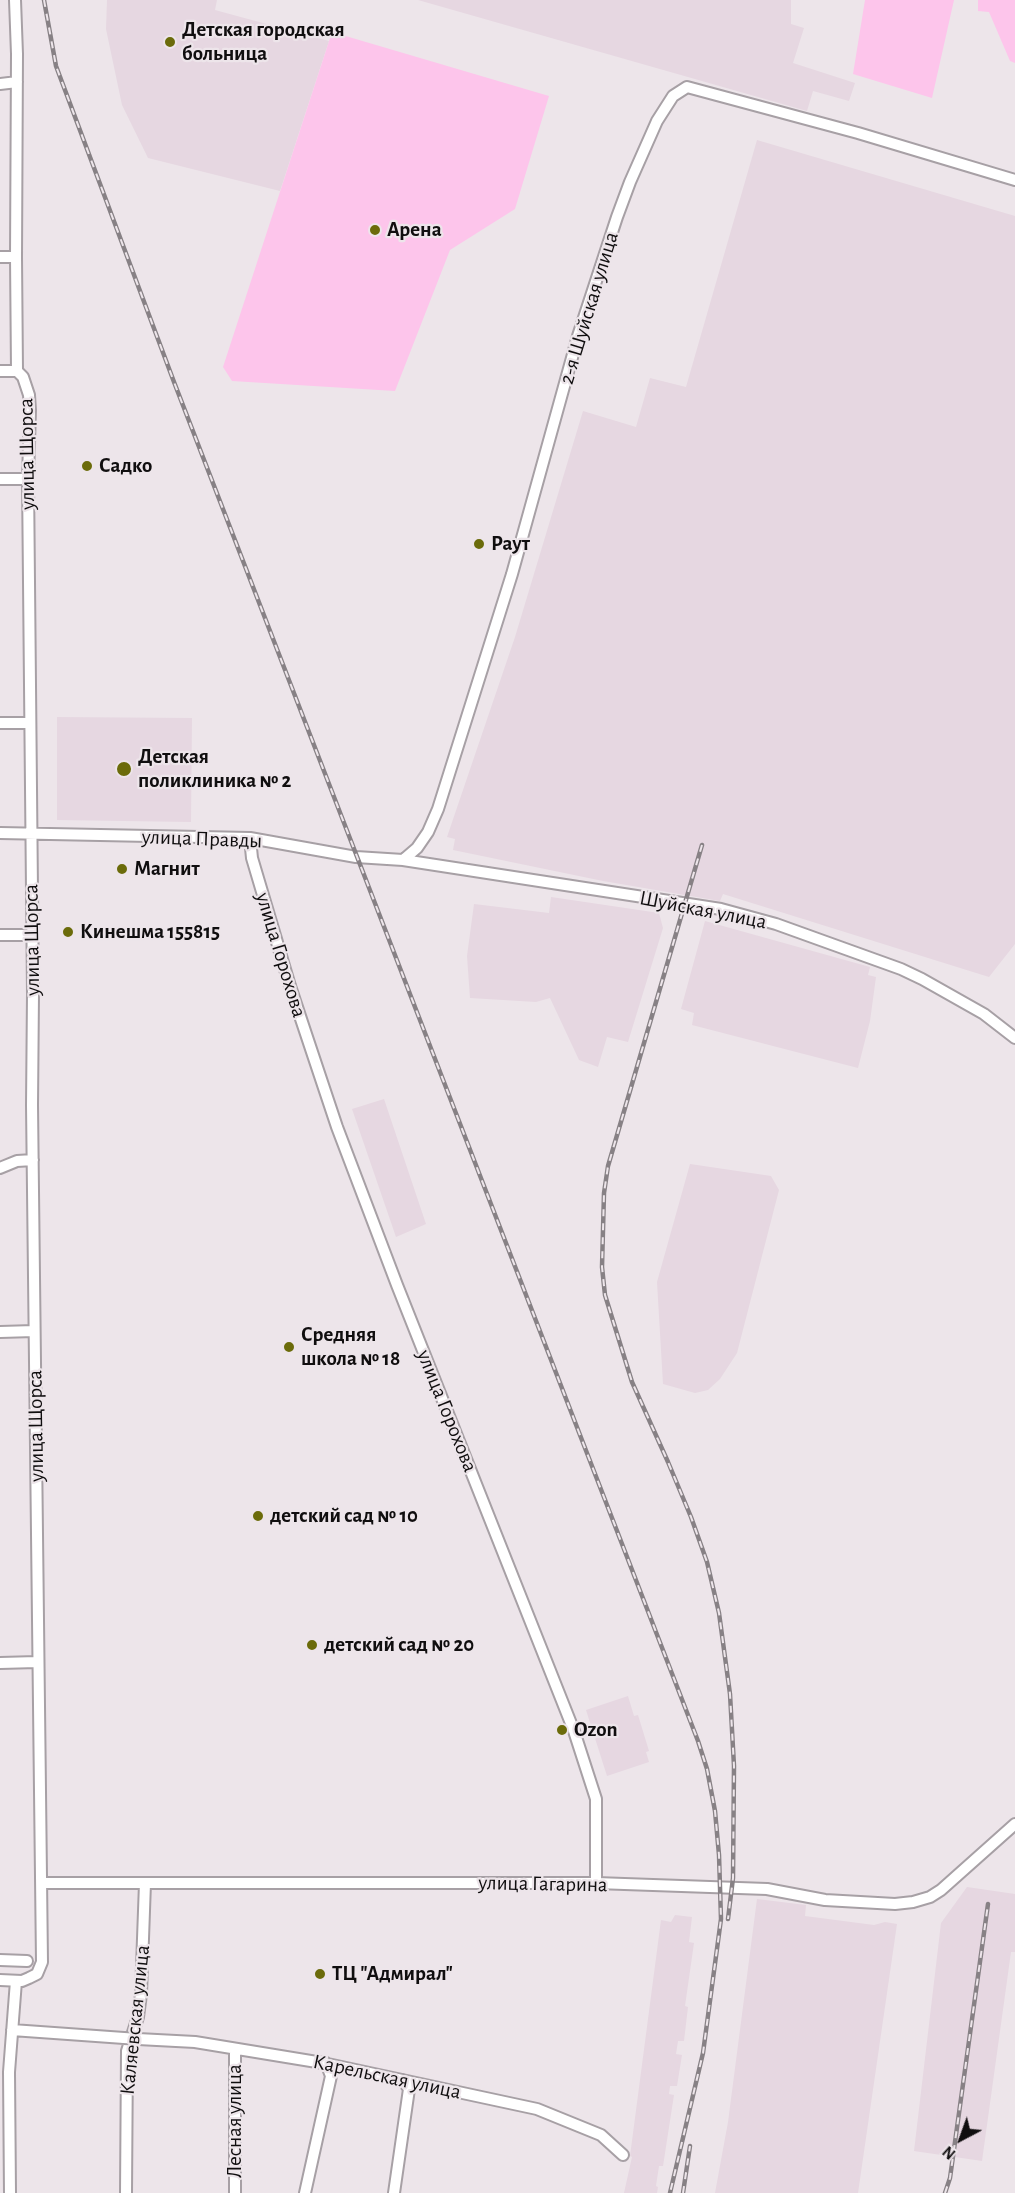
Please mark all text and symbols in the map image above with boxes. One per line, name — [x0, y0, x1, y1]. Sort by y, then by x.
place label: Детская городская больница — [182, 17, 345, 67]
marker: Детская городская больница — [163, 35, 177, 49]
place label: Арена — [387, 217, 442, 243]
marker: Арена — [368, 223, 382, 237]
street label: 2-я Шуйская улица — [554, 229, 624, 387]
street label: улица Щорса — [13, 398, 41, 510]
place label: Садко — [99, 453, 152, 479]
marker: Садко — [80, 459, 94, 473]
place label: Раут — [491, 531, 530, 557]
marker: Раут — [472, 537, 486, 551]
place label: Детская поликлиника № 2 — [138, 744, 291, 794]
marker: Детская поликлиника № 2 — [115, 760, 133, 778]
street label: улица Правды — [141, 824, 263, 854]
place label: Магнит — [134, 856, 200, 882]
marker: Магнит — [115, 862, 129, 876]
street label: улица Щорса — [18, 884, 46, 996]
street label: Шуйская улица — [637, 885, 769, 935]
street label: улица Горохова — [250, 889, 312, 1021]
place label: Кинешма 155815 — [80, 919, 220, 945]
marker: Кинешма 155815 — [61, 925, 75, 939]
place label: Средняя школа № 18 — [301, 1322, 400, 1372]
marker: Средняя школа № 18 — [282, 1340, 296, 1354]
street label: улица Горохова — [411, 1346, 483, 1476]
street label: улица Щорса — [22, 1370, 50, 1482]
place label: детский сад № 10 — [270, 1503, 418, 1529]
marker: детский сад № 10 — [251, 1509, 265, 1523]
place label: детский сад № 20 — [324, 1632, 474, 1658]
marker: детский сад № 20 — [305, 1638, 319, 1652]
place label: Ozon — [574, 1717, 618, 1743]
marker: Ozon — [555, 1723, 569, 1737]
street label: улица Гагарина — [478, 1870, 608, 1898]
street label: Каляевская улица — [115, 1944, 155, 2096]
place label: ТЦ "Адмирал" — [332, 1961, 453, 1987]
marker: ТЦ "Адмирал" — [313, 1967, 327, 1981]
street label: Карельская улица — [311, 2049, 463, 2105]
street label: Лесная улица — [222, 2064, 248, 2178]
north arrow — [931, 2109, 991, 2169]
text: N — [940, 2143, 959, 2162]

